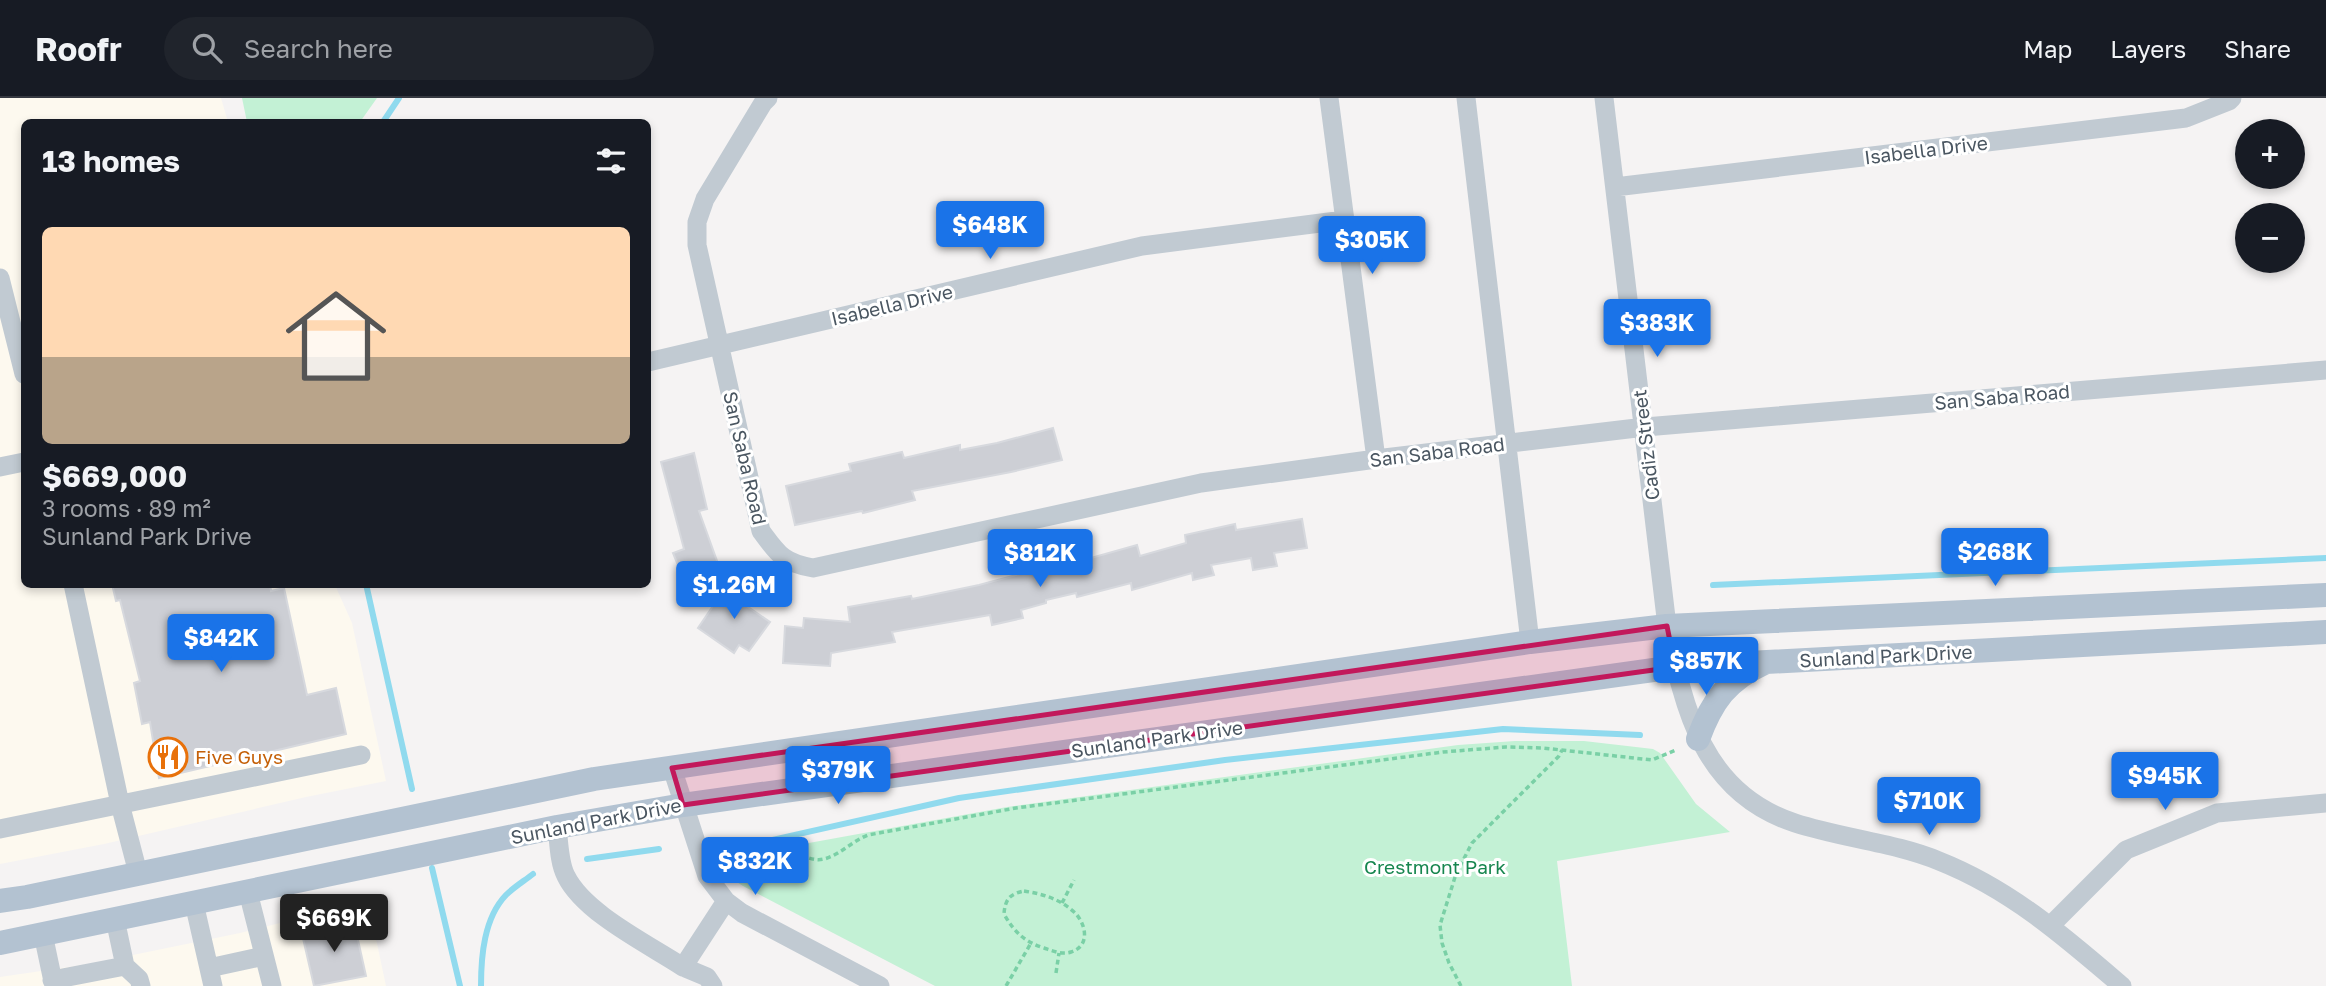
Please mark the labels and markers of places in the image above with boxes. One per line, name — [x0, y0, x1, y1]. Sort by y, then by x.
pin: $648K — [941, 202, 1039, 261]
pin: $305K — [1323, 216, 1421, 276]
pin: $383K — [1608, 300, 1706, 359]
pin: $268K — [1946, 528, 2044, 588]
pin: $812K — [991, 530, 1089, 589]
pin: $1.26M — [677, 561, 791, 621]
pin: $842K — [172, 614, 270, 674]
pin: $857K — [1657, 638, 1755, 697]
restaurant icon: Five Guys — [147, 736, 189, 778]
place label: Five Guys — [195, 745, 283, 768]
pin: $379K — [789, 746, 887, 806]
pin: $945K — [2116, 752, 2214, 812]
pin: $710K — [1880, 778, 1978, 837]
pin: $832K — [706, 838, 804, 897]
pin: $669K — [285, 894, 383, 954]

